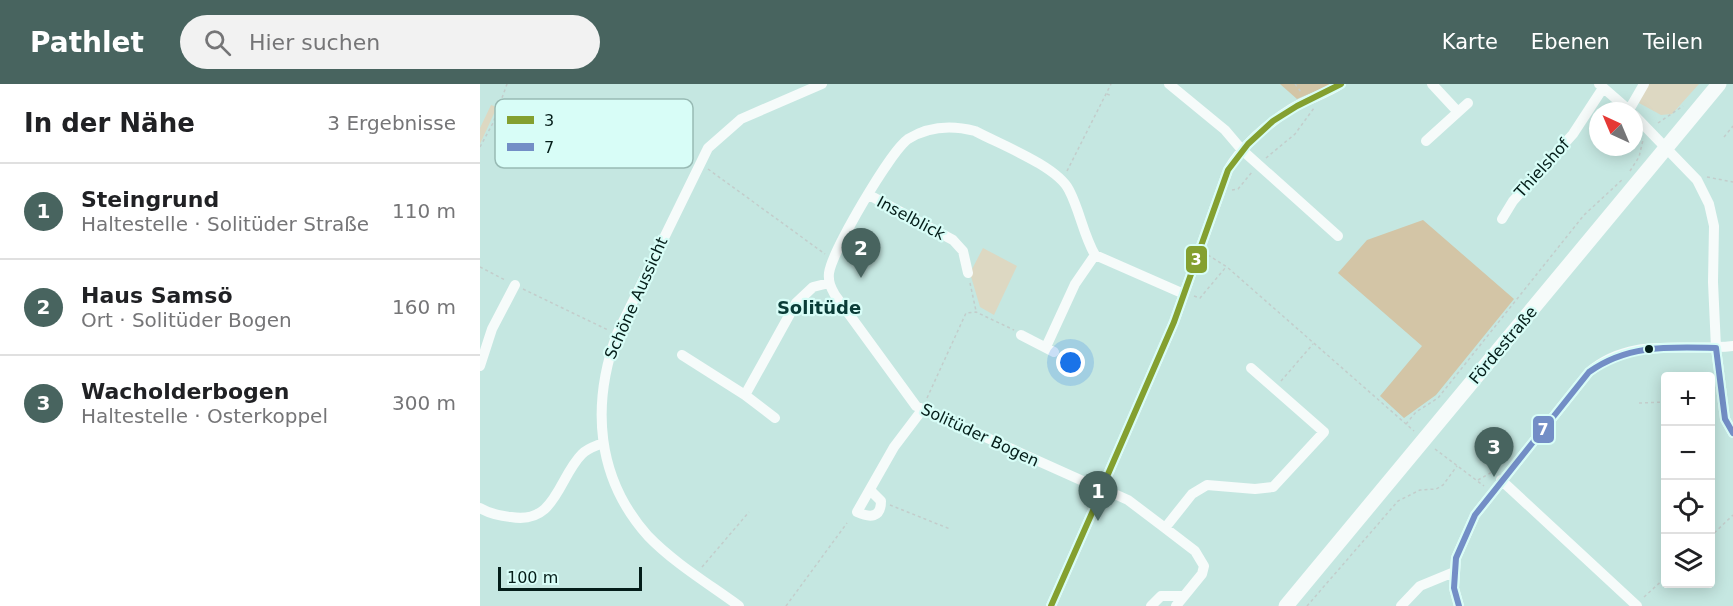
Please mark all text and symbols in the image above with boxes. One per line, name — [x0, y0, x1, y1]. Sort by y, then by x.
search box — [180, 15, 600, 69]
text: Pathlet — [30, 26, 144, 59]
icon: search — [201, 26, 234, 59]
text: Hier suchen — [249, 30, 380, 55]
text: Karte — [1442, 30, 1498, 54]
text: Ebenen — [1531, 30, 1610, 54]
text: Teilen — [1643, 30, 1703, 54]
legend — [495, 99, 693, 168]
north arrow — [1589, 102, 1643, 156]
text: In der Nähe — [24, 108, 195, 138]
text: 3 Ergebnisse — [327, 111, 456, 135]
text: 3 — [544, 111, 554, 130]
street label: Thielshof — [1510, 134, 1574, 202]
text: 7 — [544, 138, 554, 157]
text: Steingrund — [81, 187, 219, 212]
street label: Inselblick — [874, 192, 949, 244]
text: 1 — [37, 199, 50, 223]
text: 110 m — [392, 199, 456, 223]
text: Haltestelle · Solitüder Straße — [81, 212, 369, 236]
pin: 2 — [842, 228, 880, 278]
street label: Schöne Aussicht — [601, 234, 671, 362]
line badge: 3 — [1185, 245, 1208, 274]
text: 3 — [1190, 250, 1202, 269]
text: Haus Samsö — [81, 283, 233, 308]
text: 2 — [37, 295, 50, 319]
text: 160 m — [392, 295, 456, 319]
district label: Solitüde — [777, 297, 861, 318]
street label: Fördestraße — [1465, 302, 1541, 388]
text: Ort · Solitüder Bogen — [81, 308, 292, 332]
unlabelled marker — [1643, 343, 1655, 355]
your location — [1056, 348, 1085, 377]
map controls — [1661, 372, 1715, 588]
button: + — [1661, 372, 1715, 426]
text: Wacholderbogen — [81, 379, 289, 404]
text: 3 — [37, 391, 50, 415]
text: 300 m — [392, 391, 456, 415]
street label: Solitüder Bogen — [918, 399, 1042, 471]
text: Haltestelle · Osterkoppel — [81, 404, 328, 428]
line badge: 7 — [1532, 415, 1555, 444]
text: 7 — [1537, 420, 1549, 439]
button: − — [1661, 426, 1715, 480]
pin: 3 — [1474, 428, 1514, 477]
pin: 1 — [1078, 472, 1118, 521]
button: locate — [1661, 480, 1715, 534]
button: layers — [1661, 534, 1715, 588]
scale bar — [498, 564, 642, 592]
text: 100 m — [507, 568, 558, 587]

